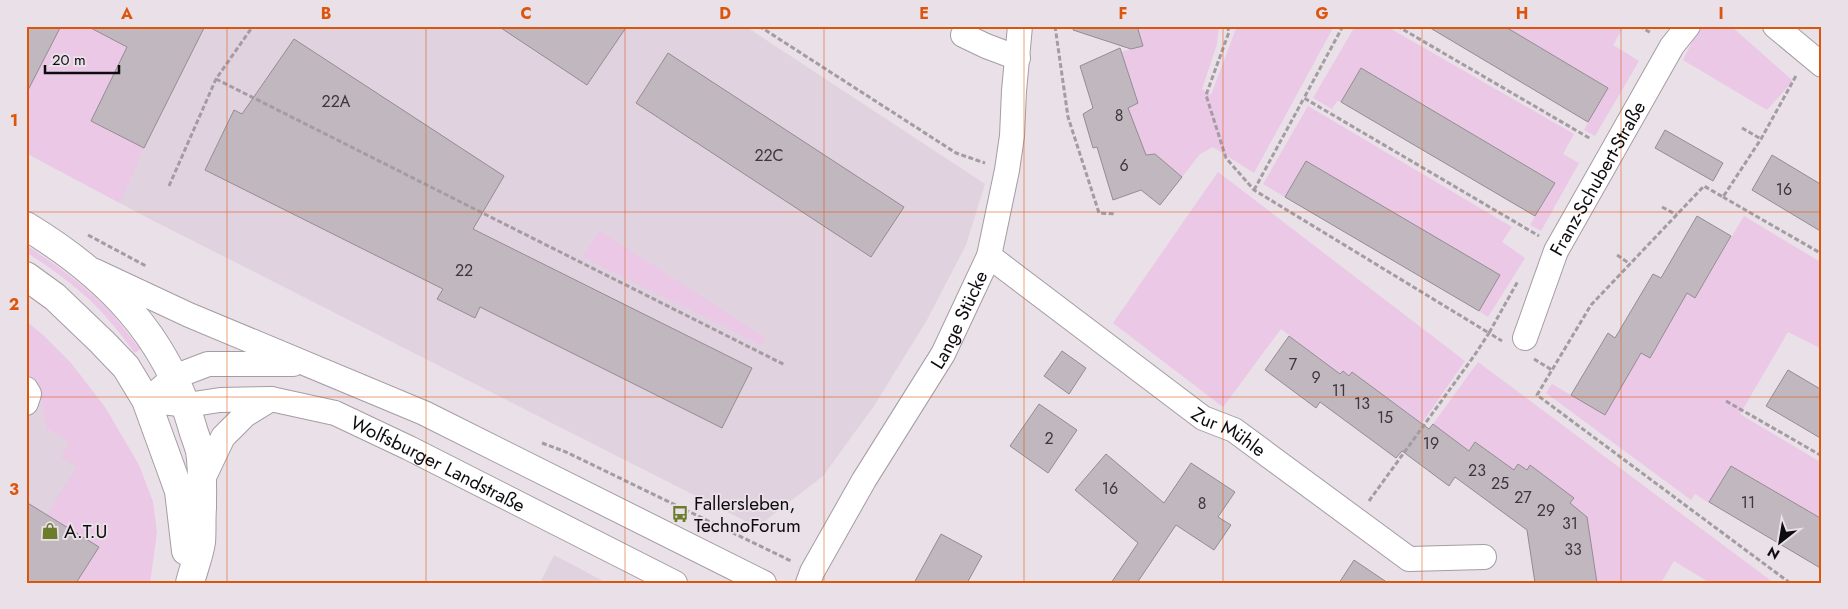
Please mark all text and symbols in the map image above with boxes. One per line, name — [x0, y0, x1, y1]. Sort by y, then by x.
text: A — [120, 2, 133, 25]
text: B — [321, 2, 331, 25]
text: C — [520, 2, 532, 25]
text: D — [719, 2, 731, 25]
text: E — [919, 2, 929, 25]
text: F — [1119, 2, 1127, 25]
text: G — [1315, 2, 1329, 25]
text: H — [1516, 2, 1528, 25]
text: I — [1718, 2, 1724, 25]
scale bar — [45, 42, 119, 74]
text: 20 m — [52, 49, 86, 71]
house number: 22A — [322, 90, 351, 113]
street label: Franz-Schubert-Straße — [1543, 96, 1652, 261]
house number: 8 — [1115, 104, 1123, 127]
text: 1 — [10, 109, 18, 132]
house number: 22C — [754, 144, 784, 167]
house number: 6 — [1119, 154, 1129, 177]
house number: 16 — [1776, 178, 1792, 201]
house number: 22 — [455, 259, 473, 282]
street label: Lange Stücke — [924, 266, 994, 374]
text: 2 — [9, 293, 19, 316]
house number: 7 — [1289, 353, 1298, 376]
house number: 9 — [1311, 366, 1321, 389]
house number: 11 — [1332, 379, 1346, 402]
house number: 13 — [1354, 392, 1370, 415]
street label: Zur Mühle — [1186, 401, 1272, 463]
house number: 15 — [1377, 406, 1393, 429]
street label: Wolfsburger Landstraße — [346, 409, 530, 519]
house number: 2 — [1044, 427, 1054, 450]
house number: 19 — [1423, 432, 1439, 455]
house number: 23 — [1468, 459, 1486, 482]
house number: 25 — [1491, 472, 1509, 495]
house number: 16 — [1102, 477, 1118, 500]
text: 3 — [9, 478, 19, 501]
house number: 27 — [1514, 486, 1532, 509]
place label: Fallersleben, TechnoForum — [694, 490, 801, 539]
house number: 11 — [1741, 491, 1755, 514]
house number: 8 — [1198, 492, 1206, 515]
house number: 29 — [1537, 499, 1555, 522]
bus stop icon: Fallersleben, TechnoForum — [670, 504, 690, 524]
house number: 31 — [1562, 512, 1578, 535]
north arrow — [1756, 516, 1806, 566]
place label: A.T.U — [64, 518, 107, 545]
shop icon: A.T.U — [40, 521, 60, 541]
house number: 33 — [1564, 538, 1582, 561]
text: N — [1763, 542, 1783, 565]

